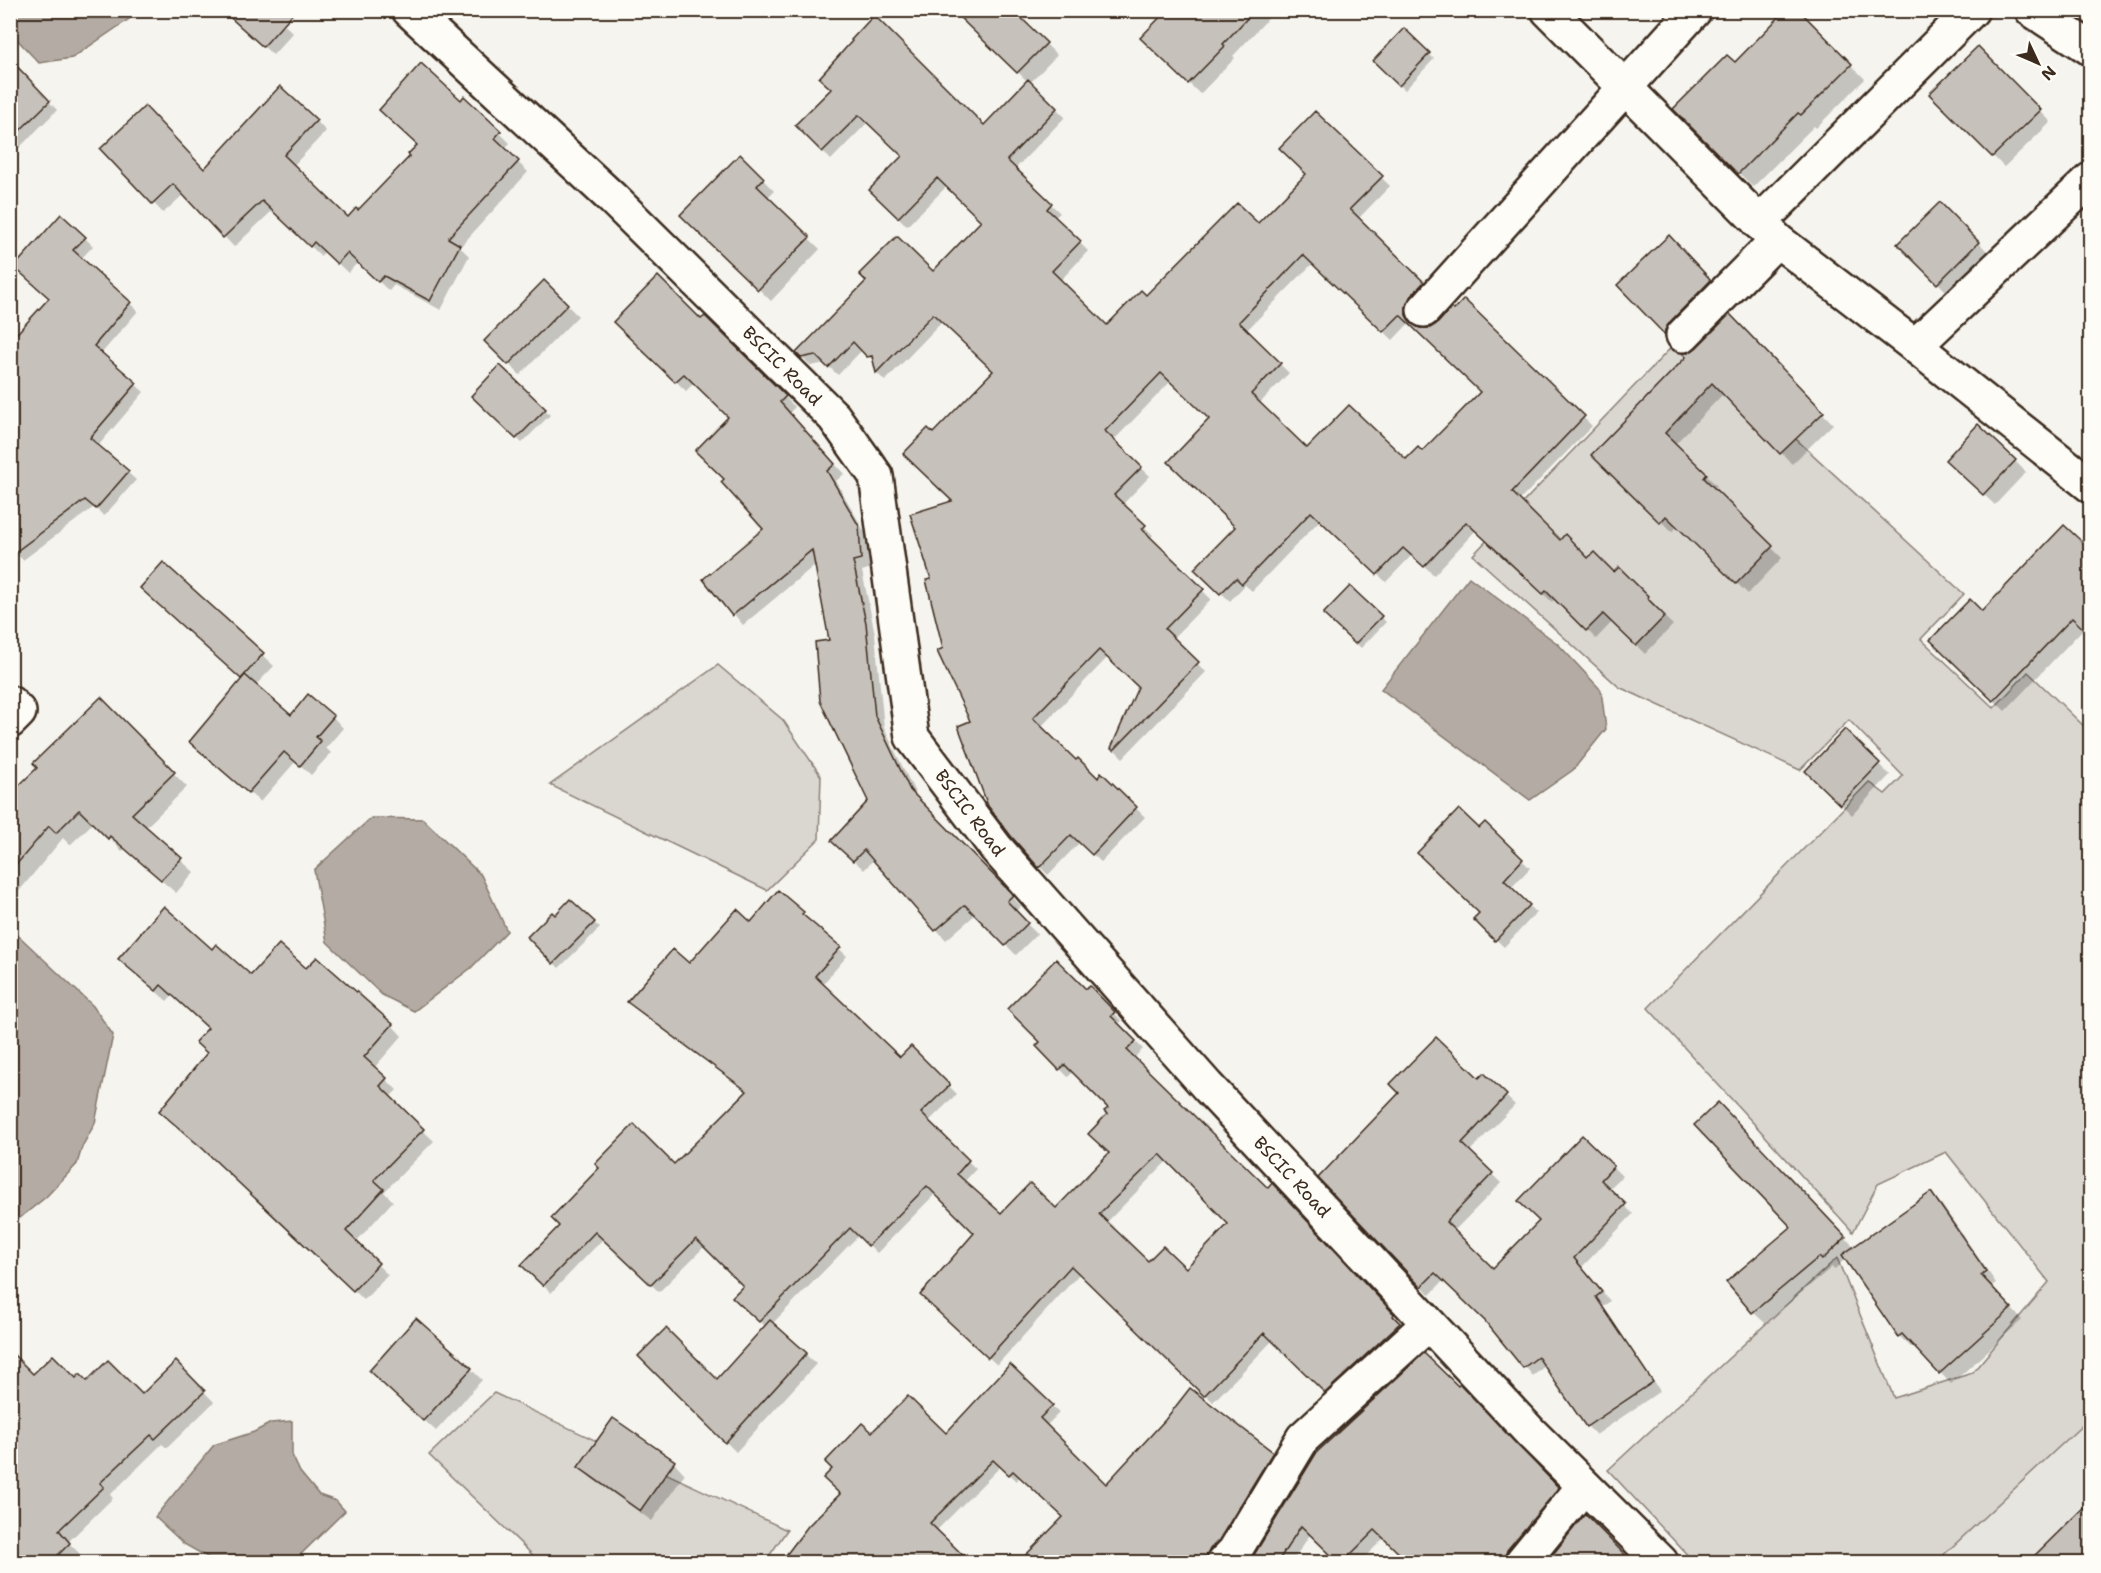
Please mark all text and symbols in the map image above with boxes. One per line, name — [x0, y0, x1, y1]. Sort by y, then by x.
north arrow — [2008, 33, 2068, 93]
text: N — [2036, 61, 2060, 85]
street label: BSCIC Road — [737, 321, 827, 411]
street label: BSCIC Road — [929, 765, 1011, 861]
street label: BSCIC Road — [1248, 1131, 1336, 1223]

